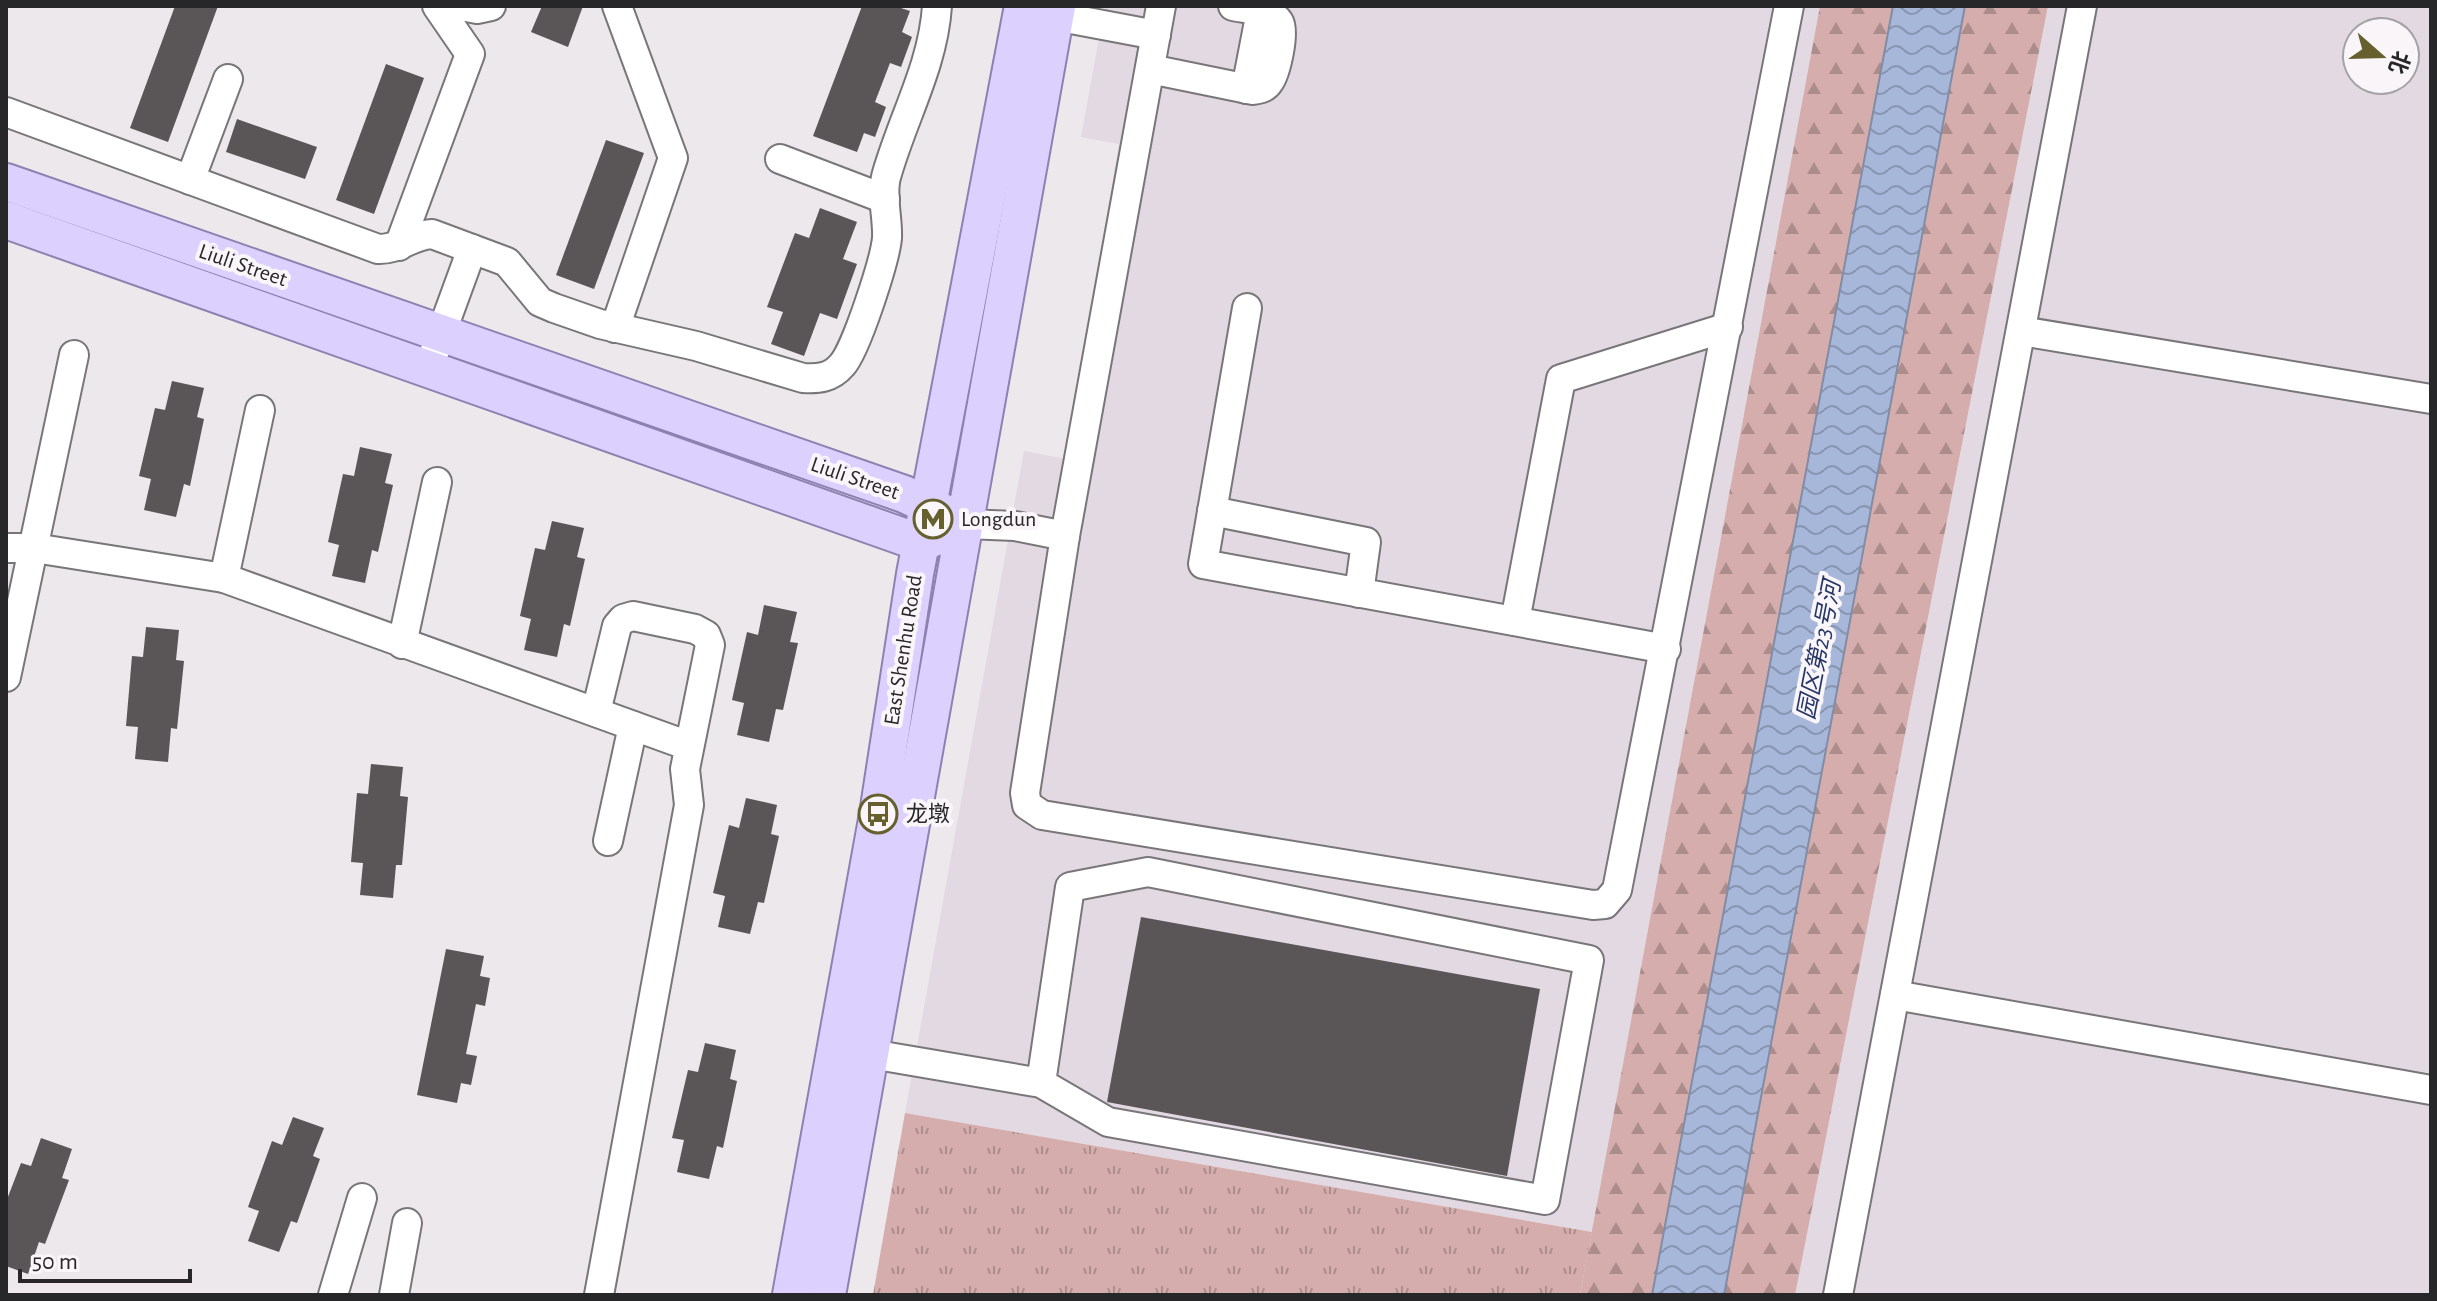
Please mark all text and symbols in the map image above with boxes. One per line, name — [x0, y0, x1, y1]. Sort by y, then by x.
north arrow — [2341, 16, 2421, 96]
text: 北 — [2385, 48, 2414, 77]
street label: Liuli Street — [196, 240, 290, 290]
street label: Liuli Street — [808, 453, 902, 503]
metro station icon: Longdun — [912, 498, 954, 540]
place label: Longdun — [961, 508, 1036, 530]
street label: East Shenhu Road — [880, 573, 926, 727]
water label: 园区第23号河 — [1793, 574, 1846, 721]
bus stop icon: 龙墩 — [857, 793, 899, 835]
place label: 龙墩 — [906, 802, 950, 825]
scale bar — [20, 1233, 190, 1283]
text: 50 m — [32, 1250, 78, 1274]

